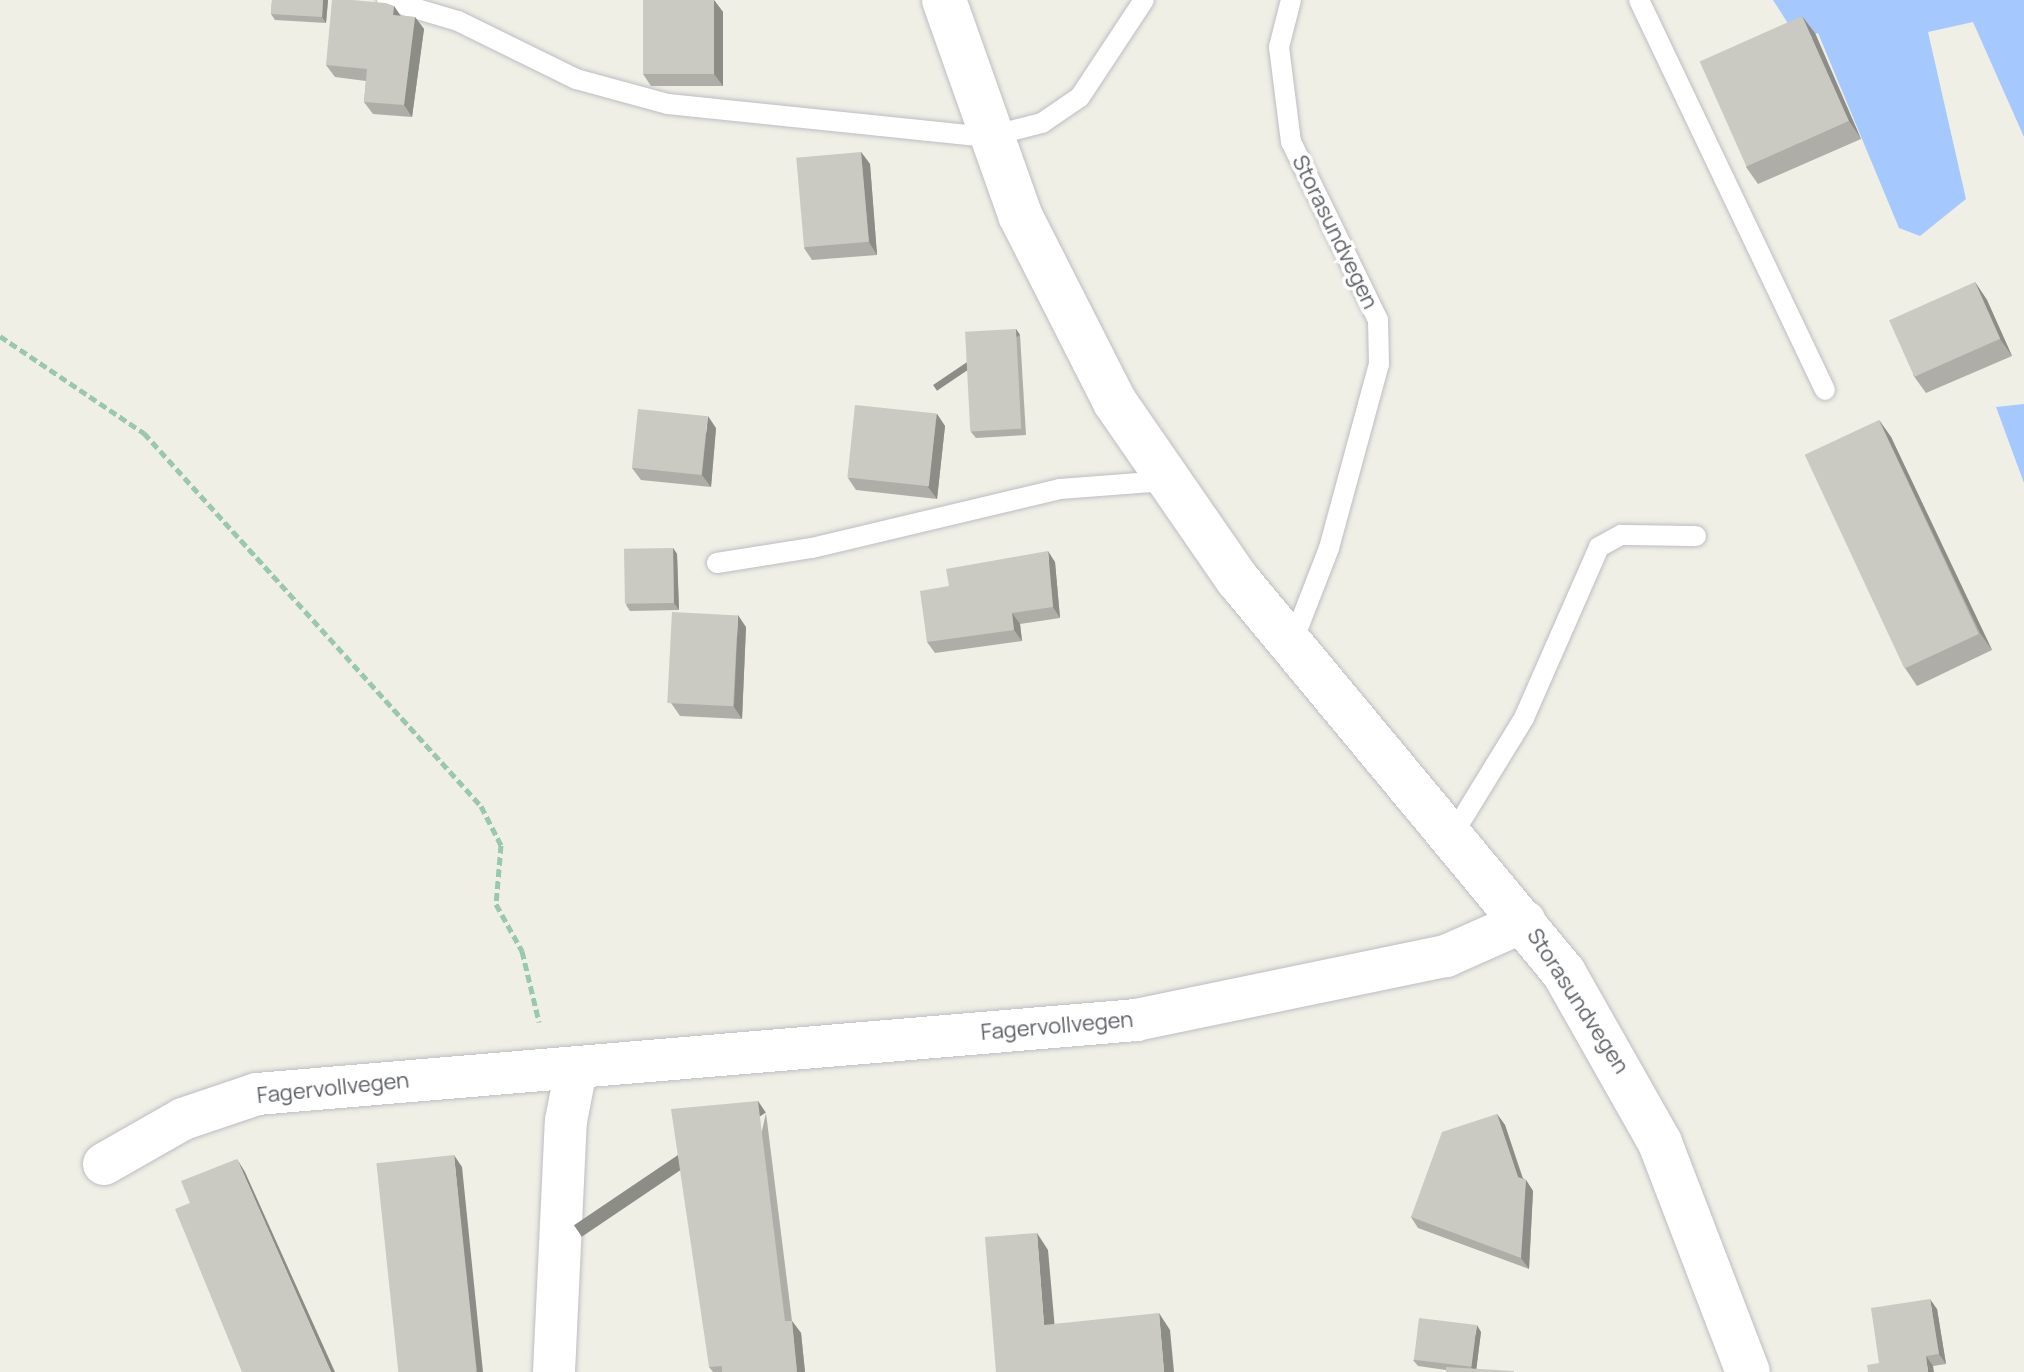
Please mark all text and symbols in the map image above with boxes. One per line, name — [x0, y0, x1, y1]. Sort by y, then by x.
street label: Storasundvegen — [1286, 151, 1384, 313]
street label: Storasundvegen — [1521, 924, 1635, 1078]
street label: Fagervollvegen — [980, 1006, 1134, 1046]
street label: Fagervollvegen — [256, 1067, 410, 1109]

